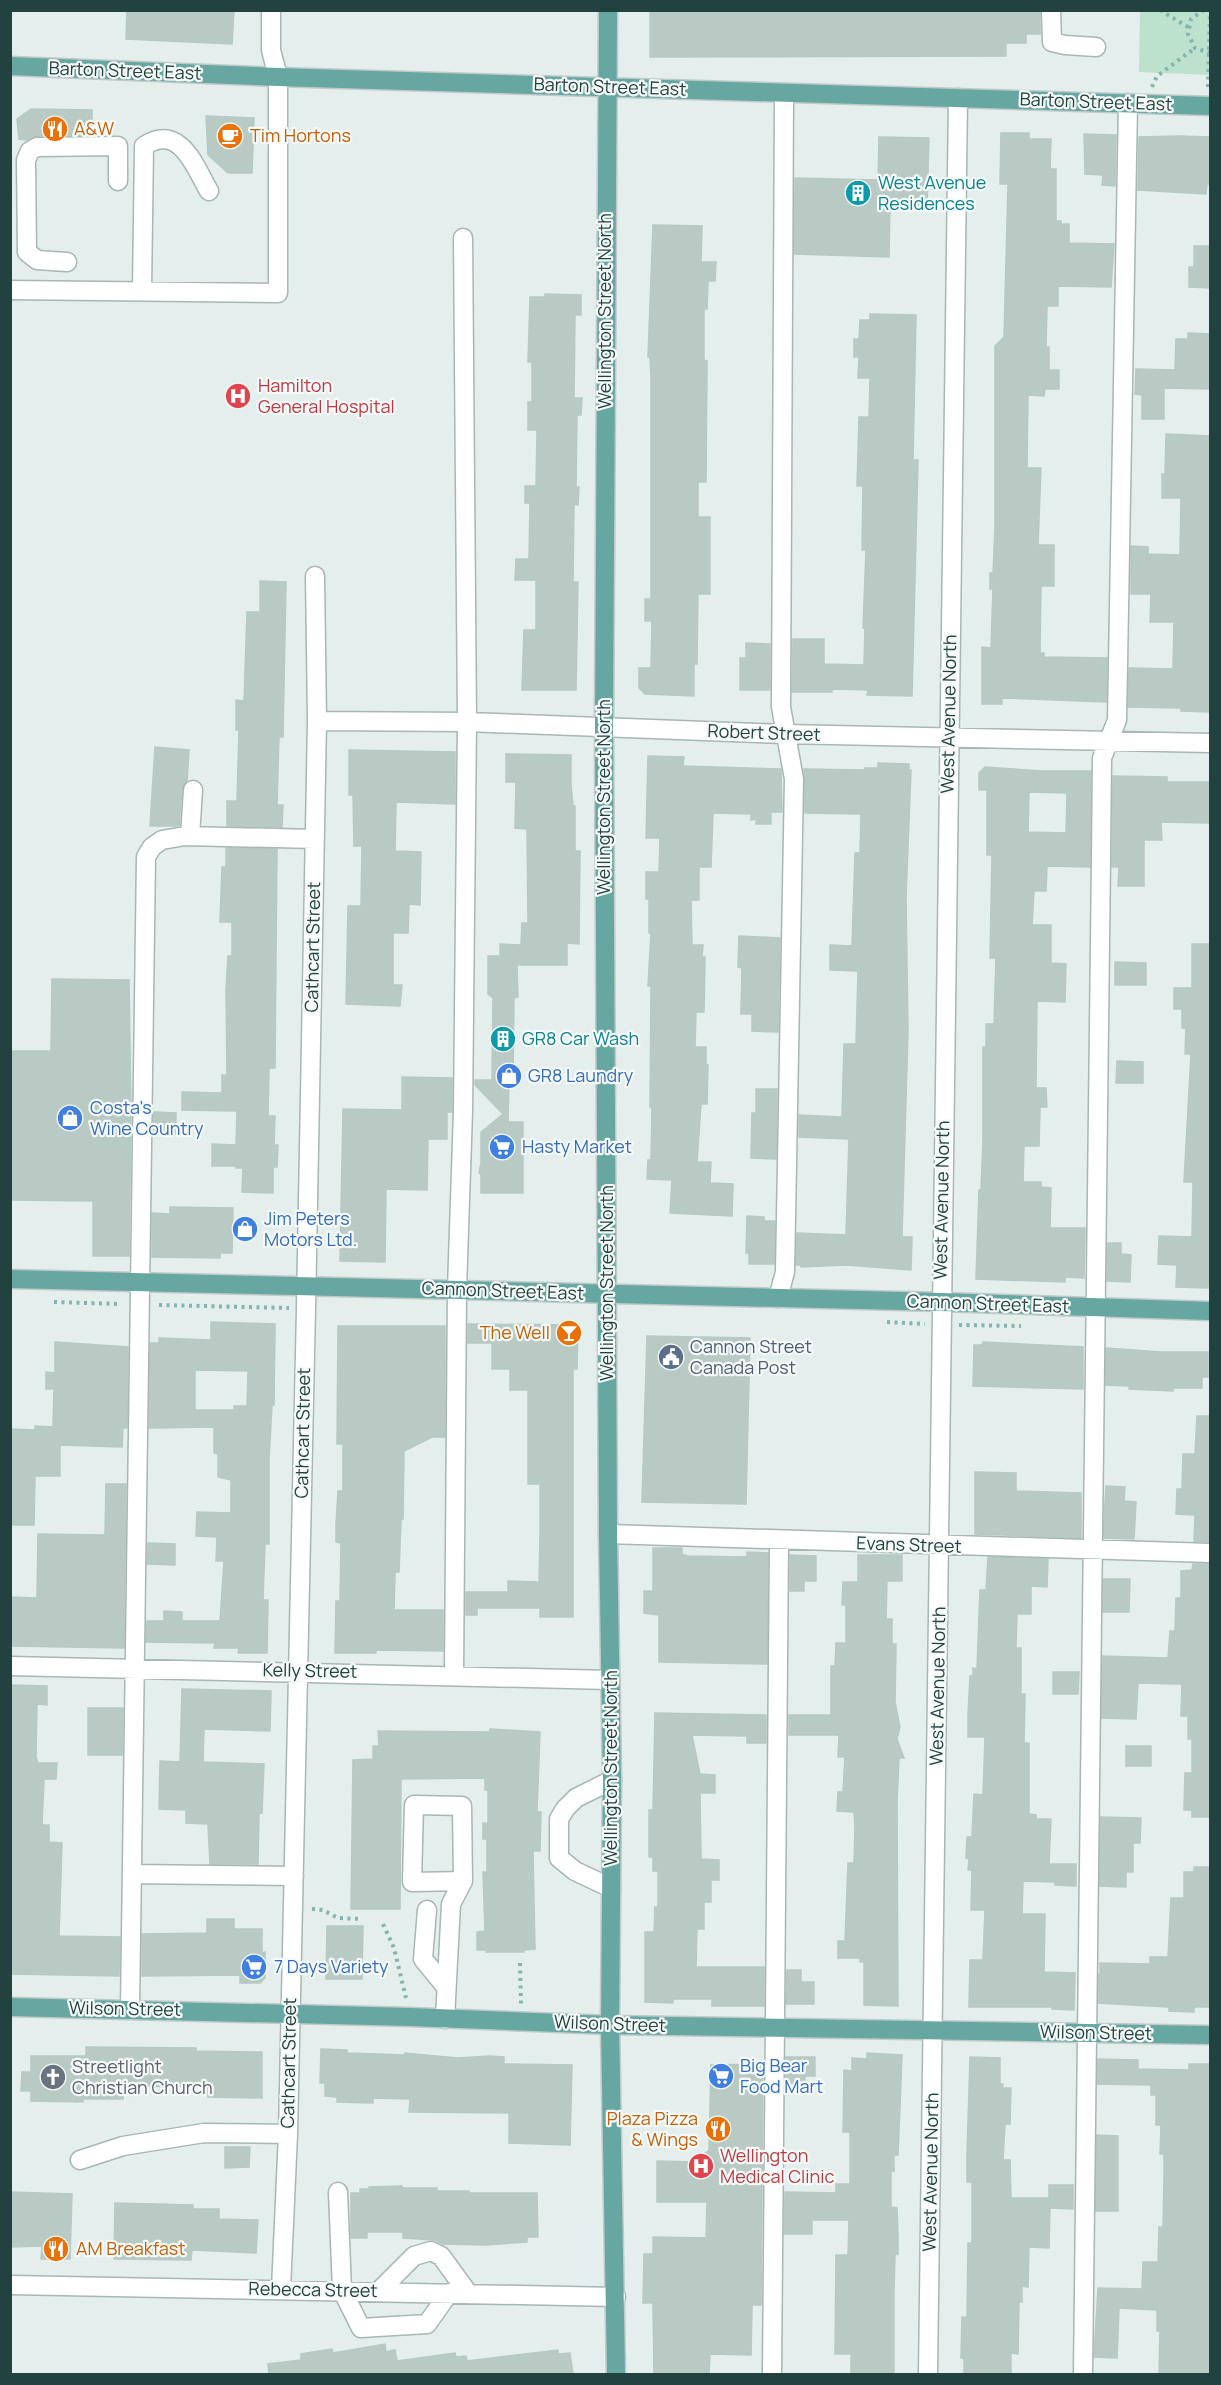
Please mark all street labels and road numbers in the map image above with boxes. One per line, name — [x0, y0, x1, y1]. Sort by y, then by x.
street label: Barton Street East — [48, 55, 202, 85]
street label: Barton Street East — [533, 71, 687, 101]
street label: Barton Street East — [1019, 86, 1173, 116]
street label: Wellington Street North — [592, 213, 616, 409]
street label: West Avenue North — [935, 634, 961, 794]
street label: Wellington Street North — [591, 699, 615, 895]
street label: Robert Street — [707, 718, 821, 746]
street label: Cathcart Street — [299, 881, 325, 1013]
street label: West Avenue North — [928, 1120, 954, 1280]
street label: Wellington Street North — [594, 1185, 618, 1381]
street label: Cannon Street East — [421, 1275, 585, 1305]
street label: Cannon Street East — [906, 1288, 1070, 1318]
street label: Cathcart Street — [289, 1367, 315, 1499]
street label: Evans Street — [856, 1530, 962, 1558]
street label: West Avenue North — [924, 1606, 950, 1766]
street label: Kelly Street — [262, 1657, 358, 1683]
street label: Wellington Street North — [598, 1670, 622, 1866]
street label: Wilson Street — [69, 1995, 181, 2021]
street label: Cathcart Street — [275, 1997, 301, 2129]
street label: Wilson Street — [554, 2009, 666, 2037]
street label: Wilson Street — [1040, 2019, 1152, 2045]
street label: West Avenue North — [917, 2092, 943, 2252]
street label: Rebecca Street — [248, 2276, 378, 2302]

